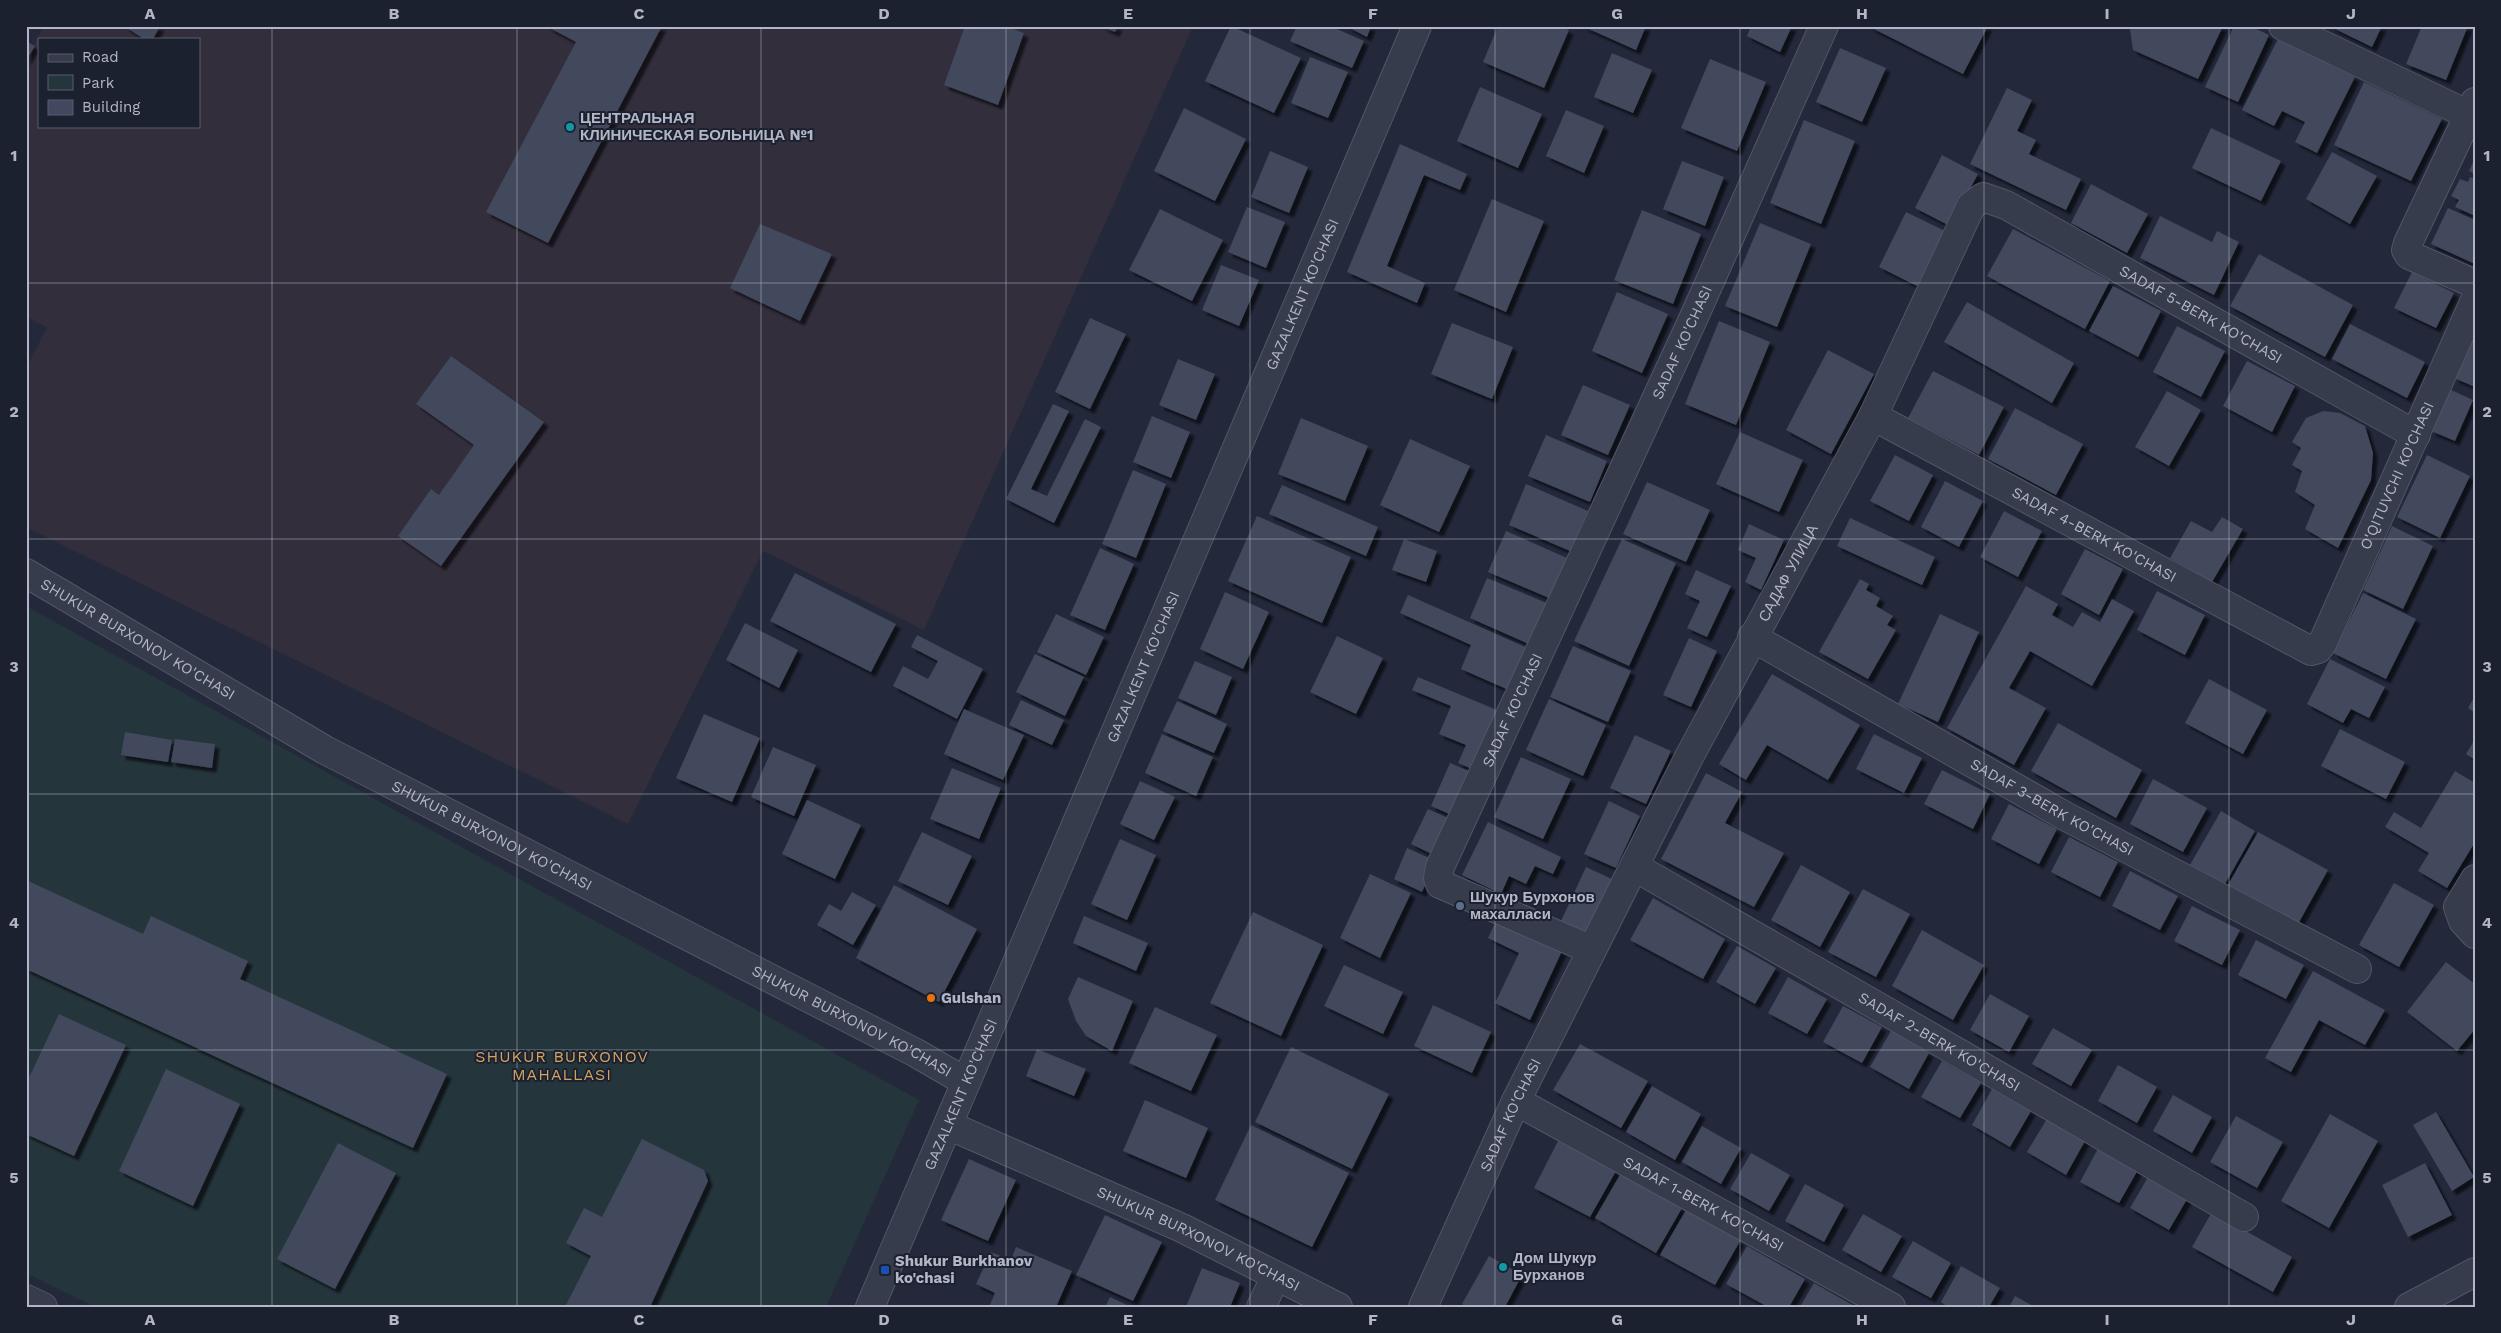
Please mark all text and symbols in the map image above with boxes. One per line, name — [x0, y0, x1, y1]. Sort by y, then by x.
text: A — [145, 4, 156, 23]
text: B — [389, 4, 400, 23]
text: C — [634, 4, 645, 23]
text: D — [878, 4, 890, 23]
text: E — [1123, 4, 1133, 23]
text: F — [1368, 4, 1378, 23]
text: G — [1611, 4, 1623, 23]
text: H — [1856, 4, 1868, 23]
text: I — [2104, 4, 2110, 23]
text: J — [2346, 4, 2356, 23]
legend — [38, 38, 200, 128]
text: Road — [82, 48, 119, 66]
text: Park — [82, 74, 115, 92]
text: Building — [82, 98, 140, 116]
place label: ЦЕНТРАЛЬНАЯ КЛИНИЧЕСКАЯ БОЛЬНИЦА №1 — [580, 109, 814, 144]
marker: ЦЕНТРАЛЬНАЯ КЛИНИЧЕСКАЯ БОЛЬНИЦА №1 — [564, 121, 576, 133]
text: 1 — [11, 146, 17, 165]
text: 1 — [2484, 146, 2490, 165]
street label: GAZALKENT KO'CHASI — [1262, 216, 1343, 373]
street label: SADAF 5-BERK KO'CHASI — [2116, 262, 2285, 367]
street label: SADAF KO'CHASI — [1648, 283, 1716, 402]
street label: O'QITUVCHI KO'CHASI — [2356, 399, 2438, 552]
text: 2 — [9, 402, 19, 421]
text: 2 — [2482, 402, 2492, 421]
street label: SADAF 4-BERK KO'CHASI — [2009, 483, 2180, 586]
street label: САДАФ УЛИЦА — [1755, 521, 1822, 625]
street label: SHUKUR BURXONOV KO'CHASI — [37, 575, 238, 704]
street label: GAZALKENT KO'CHASI — [1103, 589, 1184, 745]
street label: SADAF KO'CHASI — [1478, 651, 1546, 770]
text: 3 — [9, 657, 19, 676]
text: 3 — [2482, 657, 2492, 676]
street label: SADAF 3-BERK KO'CHASI — [1967, 755, 2137, 859]
street label: SHUKUR BURXONOV KO'CHASI — [389, 777, 595, 894]
place label: Шукур Бурхонов махалласи — [1470, 888, 1595, 923]
marker: Шукур Бурхонов махалласи — [1454, 900, 1466, 912]
text: 4 — [9, 913, 19, 932]
text: 4 — [2482, 913, 2492, 932]
street label: SHUKUR BURXONOV KO'CHASI — [749, 961, 955, 1081]
street label: SADAF 2-BERK KO'CHASI — [1855, 988, 2023, 1095]
place label: Gulshan — [941, 989, 1001, 1007]
marker: Gulshan — [925, 992, 937, 1004]
street label: GAZALKENT KO'CHASI — [921, 1016, 1001, 1173]
district label: SHUKUR BURXONOV MAHALLASI — [475, 1047, 649, 1084]
street label: SADAF KO'CHASI — [1476, 1055, 1545, 1174]
street label: SADAF 1-BERK KO'CHASI — [1620, 1153, 1787, 1255]
text: 5 — [9, 1168, 19, 1187]
text: 5 — [2482, 1168, 2492, 1187]
street label: SHUKUR BURXONOV KO'CHASI — [1094, 1183, 1303, 1295]
place label: Дом Шукур Бурханов — [1513, 1249, 1596, 1284]
place label: Shukur Burkhanov ko'chasi — [895, 1252, 1033, 1287]
marker: Дом Шукур Бурханов — [1497, 1261, 1509, 1273]
marker: Shukur Burkhanov ko'chasi — [879, 1264, 891, 1276]
text: A — [145, 1310, 156, 1329]
text: B — [389, 1310, 400, 1329]
text: C — [634, 1310, 645, 1329]
text: D — [878, 1310, 890, 1329]
text: E — [1123, 1310, 1133, 1329]
text: F — [1368, 1310, 1378, 1329]
text: G — [1611, 1310, 1623, 1329]
text: H — [1856, 1310, 1868, 1329]
text: I — [2104, 1310, 2110, 1329]
text: J — [2346, 1310, 2356, 1329]

